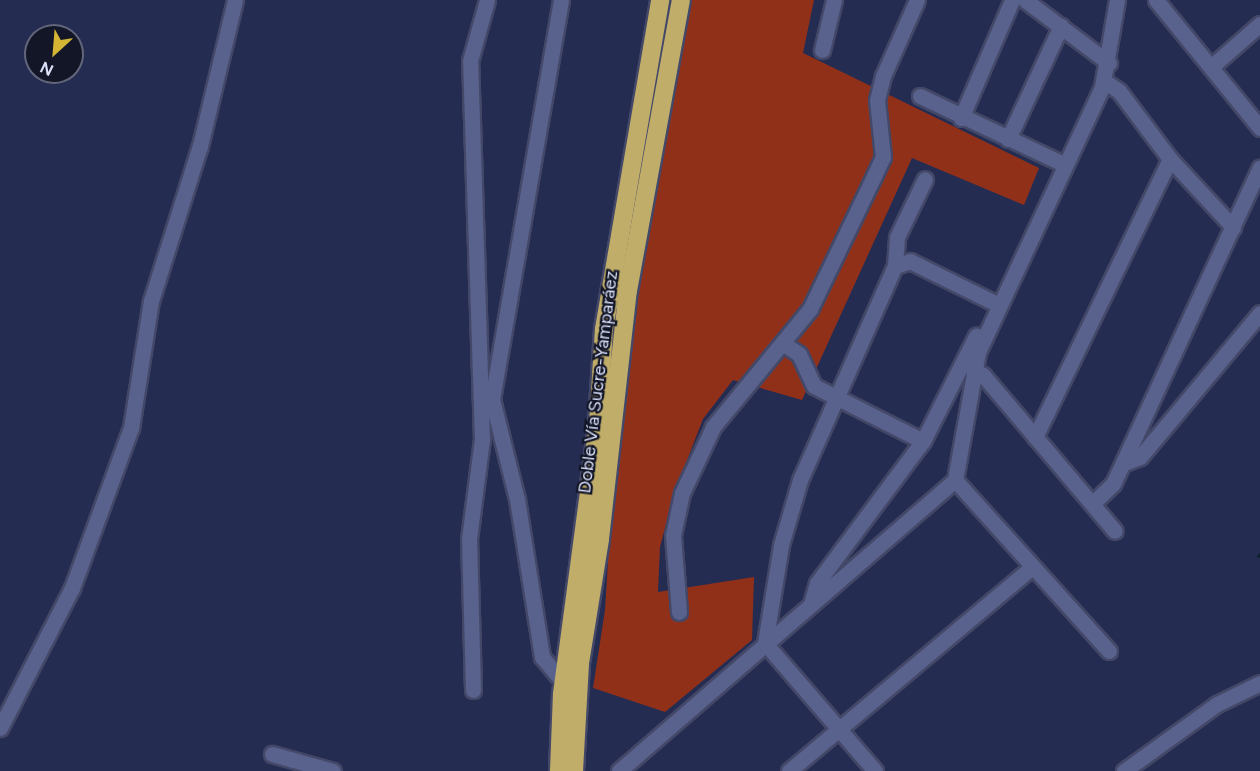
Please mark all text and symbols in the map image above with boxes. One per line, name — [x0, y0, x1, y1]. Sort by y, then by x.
north arrow — [24, 24, 84, 84]
text: N — [37, 58, 56, 80]
street label: Doble Vía Sucre-Yamparáez — [574, 269, 622, 495]

